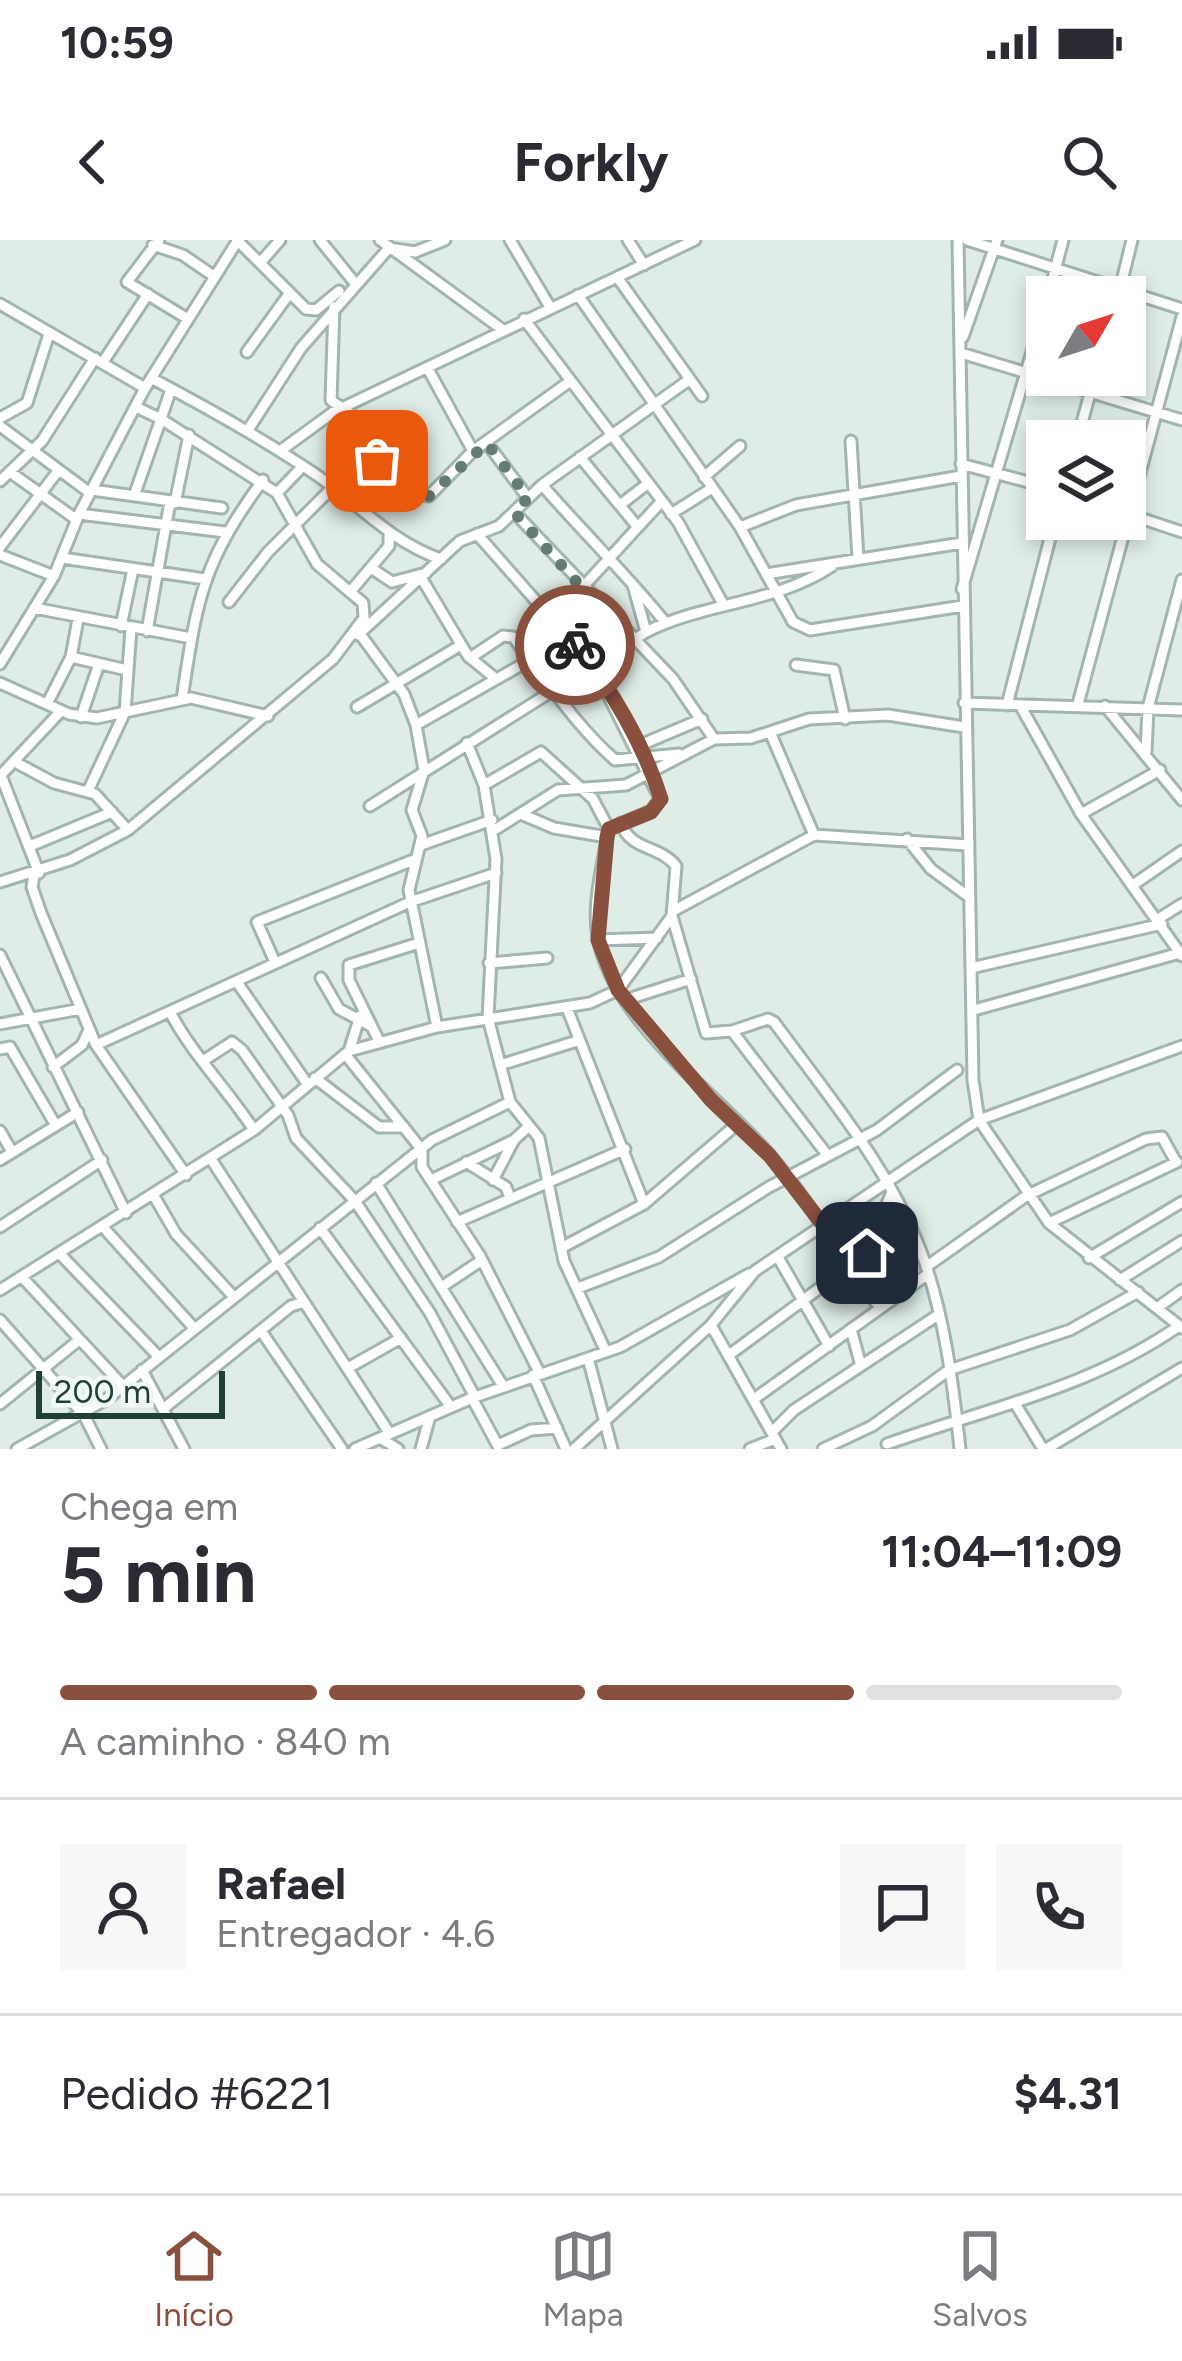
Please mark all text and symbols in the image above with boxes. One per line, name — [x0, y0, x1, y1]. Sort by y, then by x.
text: 10:59 — [60, 15, 174, 69]
icon: back — [60, 129, 126, 195]
icon: search — [1056, 129, 1122, 195]
text: Forkly — [514, 130, 668, 195]
north arrow — [1026, 276, 1146, 396]
map controls — [1026, 276, 1146, 540]
pin — [326, 410, 428, 512]
button: layers — [1026, 420, 1146, 540]
icon: bag — [344, 428, 410, 494]
courier — [515, 585, 635, 705]
icon: bike — [542, 612, 608, 678]
pin — [816, 1202, 918, 1304]
icon: home — [834, 1220, 900, 1286]
scale bar — [36, 1365, 225, 1418]
text: 200 m — [54, 1372, 151, 1411]
text: Chega em — [60, 1483, 238, 1530]
text: 11:04–11:09 — [881, 1524, 1122, 1578]
text: 5 min — [60, 1528, 257, 1622]
text: A caminho · 840 m — [60, 1718, 391, 1765]
button: person — [60, 1844, 186, 1970]
button: chat — [840, 1844, 966, 1970]
button: phone — [996, 1844, 1122, 1970]
text: Rafael — [216, 1856, 346, 1910]
text: Entregador · 4.6 — [216, 1910, 495, 1957]
text: Pedido #6221 — [60, 2066, 333, 2120]
text: $4.31 — [1013, 2066, 1122, 2120]
tab: Início — [154, 2223, 234, 2334]
tab: Mapa — [542, 2223, 624, 2334]
tab: Salvos — [932, 2223, 1028, 2334]

